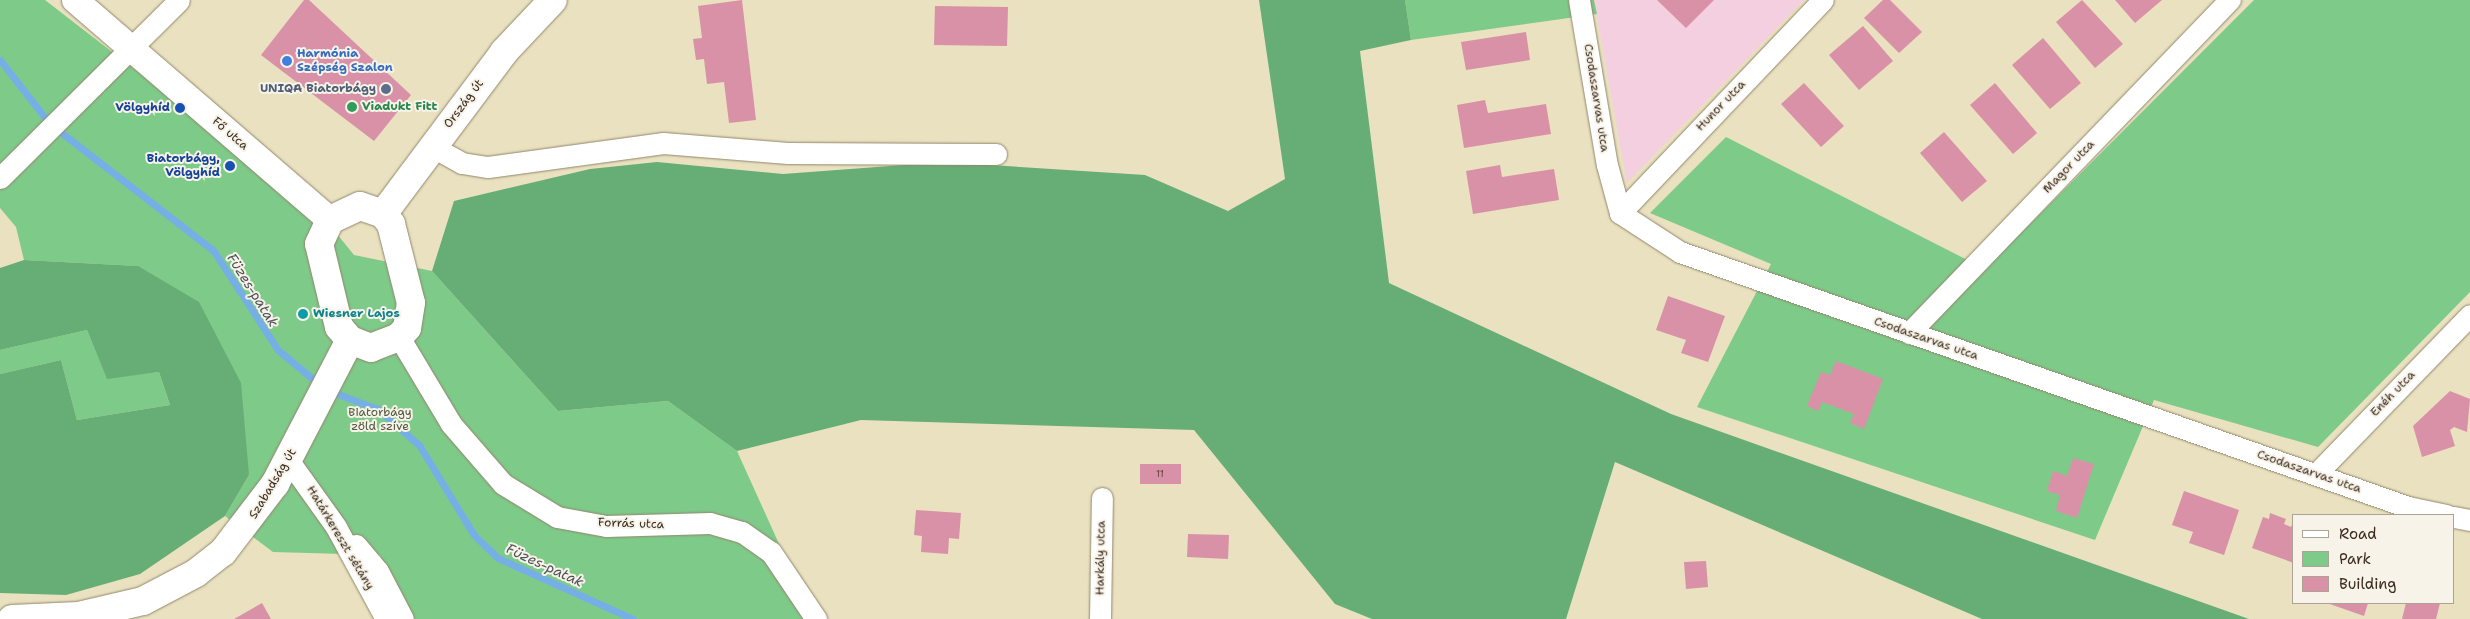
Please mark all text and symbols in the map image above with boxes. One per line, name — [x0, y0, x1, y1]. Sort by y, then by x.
street label: Csodaszarvas utca — [1580, 43, 1612, 153]
place label: Harmónia Szépség Szalon — [297, 47, 393, 75]
marker: Harmónia Szépség Szalon — [281, 55, 293, 67]
street label: Ország út — [441, 77, 487, 131]
street label: Hunor utca — [1693, 78, 1749, 134]
place label: UNIQA Biatorbágy — [260, 82, 376, 96]
marker: UNIQA Biatorbágy — [380, 83, 392, 95]
place label: Viadukt Fitt — [362, 100, 437, 114]
place label: Völgyhíd — [115, 101, 170, 115]
marker: Viadukt Fitt — [346, 101, 358, 113]
marker: Völgyhíd — [174, 102, 186, 114]
street label: Fő utca — [209, 115, 251, 153]
street label: Magor utca — [2040, 138, 2098, 196]
place label: Biatorbágy, Völgyhíd — [147, 152, 220, 180]
marker: Biatorbágy, Völgyhíd — [224, 160, 236, 172]
water label: Füzes-patak — [224, 250, 282, 330]
place label: Wiesner Lajos — [313, 307, 400, 321]
marker: Wiesner Lajos — [297, 308, 309, 320]
street label: Csodaszarvas utca — [1872, 314, 1980, 364]
street label: Enéh utca — [2368, 368, 2418, 420]
park label: Biatorbágy zöld szíve — [348, 406, 412, 434]
street label: Szabadság út — [246, 446, 300, 522]
street label: Csodaszarvas utca — [2255, 447, 2363, 497]
house number: 11 — [1156, 468, 1164, 480]
street label: Határkereszt sétány — [303, 483, 377, 593]
legend — [2292, 514, 2455, 604]
street label: Forrás utca — [598, 516, 664, 532]
street label: Harkály utca — [1093, 521, 1109, 595]
text: Road — [2339, 524, 2377, 544]
water label: Füzes-patak — [504, 540, 586, 590]
text: Park — [2339, 549, 2371, 569]
text: Building — [2339, 574, 2396, 594]

